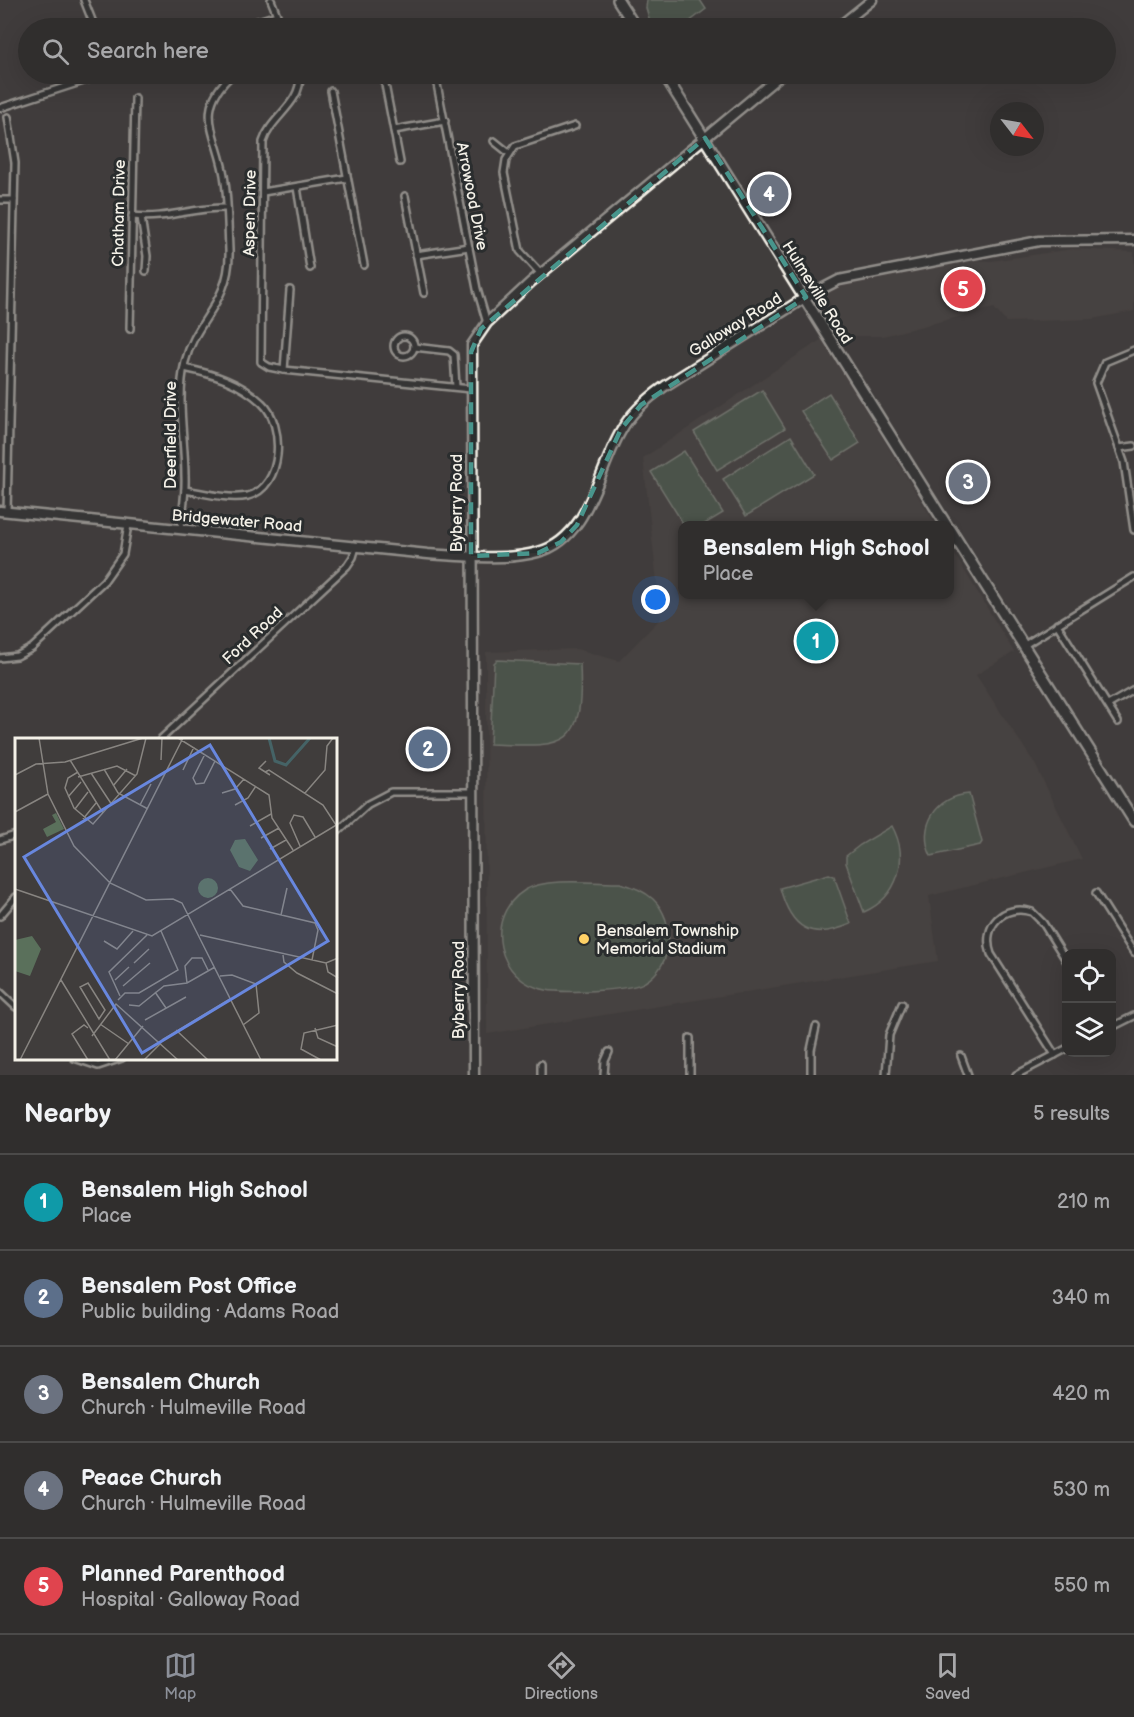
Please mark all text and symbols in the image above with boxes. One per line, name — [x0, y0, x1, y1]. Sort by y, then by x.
search box — [18, 18, 1116, 84]
icon: search — [39, 35, 72, 68]
text: Search here — [87, 38, 209, 65]
north arrow — [990, 102, 1044, 156]
street label: Arrowood Drive — [452, 141, 491, 253]
street label: Chatham Drive — [109, 159, 130, 267]
street label: Aspen Drive — [240, 169, 261, 257]
pin: 4 — [750, 172, 788, 216]
street label: Hulmeville Road — [777, 238, 856, 348]
pin: 5 — [944, 266, 982, 312]
street label: Galloway Road — [686, 289, 786, 361]
street label: Deerfield Drive — [162, 380, 181, 489]
street label: Byberry Road — [448, 454, 467, 552]
pin: 3 — [948, 460, 988, 504]
street label: Bridgewater Road — [171, 506, 303, 537]
popup — [678, 521, 954, 599]
text: Bensalem High School — [703, 535, 929, 562]
text: Place — [703, 562, 753, 586]
your location — [641, 585, 670, 614]
street label: Ford Road — [219, 603, 287, 669]
pin: 1 — [796, 618, 836, 664]
pin: 2 — [408, 726, 448, 771]
inset map — [15, 738, 338, 1060]
place label: Bensalem Township Memorial Stadium — [596, 922, 739, 959]
marker: Bensalem Township Memorial Stadium — [577, 932, 591, 946]
street label: Byberry Road — [450, 941, 469, 1039]
map controls — [1062, 949, 1116, 1057]
button: locate — [1062, 949, 1116, 1003]
button: layers — [1062, 1003, 1116, 1057]
text: Nearby — [24, 1099, 111, 1130]
text: 5 results — [1033, 1102, 1110, 1126]
text: Bensalem High School — [81, 1177, 308, 1204]
text: 1 — [39, 1190, 48, 1214]
text: 210 m — [1057, 1190, 1110, 1214]
text: Place — [81, 1204, 132, 1228]
text: Bensalem Post Office — [81, 1273, 297, 1300]
text: 2 — [38, 1286, 49, 1310]
text: 340 m — [1052, 1286, 1110, 1310]
text: Public building · Adams Road — [81, 1300, 339, 1324]
text: Bensalem Church — [81, 1369, 260, 1396]
text: 3 — [38, 1382, 49, 1406]
text: 420 m — [1052, 1382, 1110, 1406]
text: Church · Hulmeville Road — [81, 1396, 306, 1420]
text: Peace Church — [81, 1465, 222, 1492]
text: 4 — [38, 1478, 49, 1502]
text: 530 m — [1053, 1478, 1110, 1502]
text: Church · Hulmeville Road — [81, 1492, 306, 1516]
text: Planned Parenthood — [81, 1561, 285, 1588]
text: 5 — [38, 1574, 49, 1598]
text: 550 m — [1053, 1574, 1110, 1598]
text: Hospital · Galloway Road — [81, 1588, 300, 1612]
tab: Map — [164, 1649, 197, 1704]
tab: Directions — [524, 1649, 598, 1704]
tab: Saved — [925, 1649, 970, 1704]

